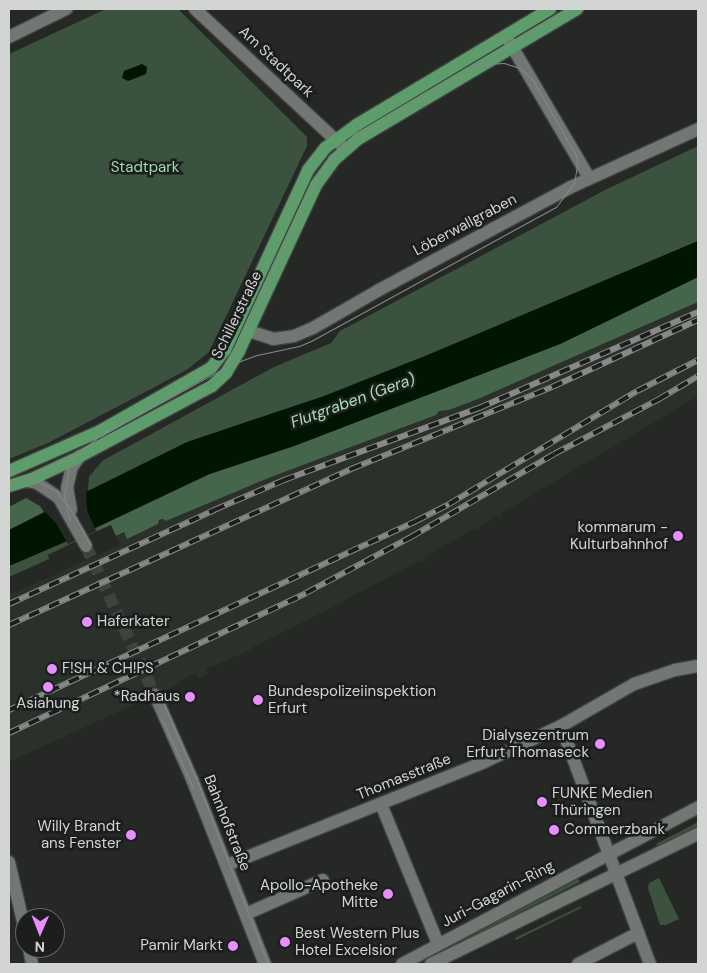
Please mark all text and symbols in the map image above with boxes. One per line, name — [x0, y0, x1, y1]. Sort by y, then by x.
street label: Am Stadtpark — [235, 23, 317, 101]
park label: Stadtpark — [111, 159, 179, 177]
street label: Löberwallgraben — [410, 190, 520, 260]
street label: Schillerstraße — [208, 268, 266, 362]
water label: Flutgraben (Gera) — [288, 370, 418, 432]
place label: kommarum - Kulturbahnhof — [570, 518, 668, 553]
marker: kommarum - Kulturbahnhof — [672, 530, 684, 542]
place label: Haferkater — [97, 613, 169, 631]
marker: Haferkater — [81, 616, 93, 628]
place label: F!SH & CH!PS — [62, 660, 154, 678]
marker: F!SH & CH!PS — [46, 663, 58, 675]
marker: Asiahung — [42, 681, 54, 693]
place label: Bundespolizeiinspektion Erfurt — [268, 682, 436, 717]
place label: *Radhaus — [114, 688, 180, 706]
marker: *Radhaus — [184, 691, 196, 703]
marker: Bundespolizeiinspektion Erfurt — [252, 694, 264, 706]
place label: Asiahung — [16, 695, 80, 713]
place label: Dialysezentrum Erfurt Thomaseck — [466, 726, 589, 761]
marker: Dialysezentrum Erfurt Thomaseck — [593, 737, 607, 751]
street label: Thomasstraße — [354, 750, 454, 804]
street label: Bahnhofstraße — [200, 772, 254, 874]
place label: FUNKE Medien Thüringen — [552, 784, 653, 819]
marker: FUNKE Medien Thüringen — [536, 796, 548, 808]
place label: Willy Brandt ans Fenster — [37, 817, 121, 852]
place label: Commerzbank — [564, 821, 665, 839]
marker: Commerzbank — [548, 824, 560, 836]
marker: Willy Brandt ans Fenster — [125, 829, 137, 841]
street label: Juri-Gagarin-Ring — [439, 857, 557, 931]
place label: Apollo-Apotheke Mitte — [260, 876, 378, 911]
marker: Apollo-Apotheke Mitte — [382, 888, 394, 900]
north arrow — [15, 908, 65, 958]
place label: Best Western Plus Hotel Excelsior — [295, 924, 420, 959]
marker: Best Western Plus Hotel Excelsior — [279, 936, 291, 948]
place label: Pamir Markt — [140, 937, 223, 955]
text: N — [34, 938, 45, 956]
marker: Pamir Markt — [227, 940, 239, 952]

